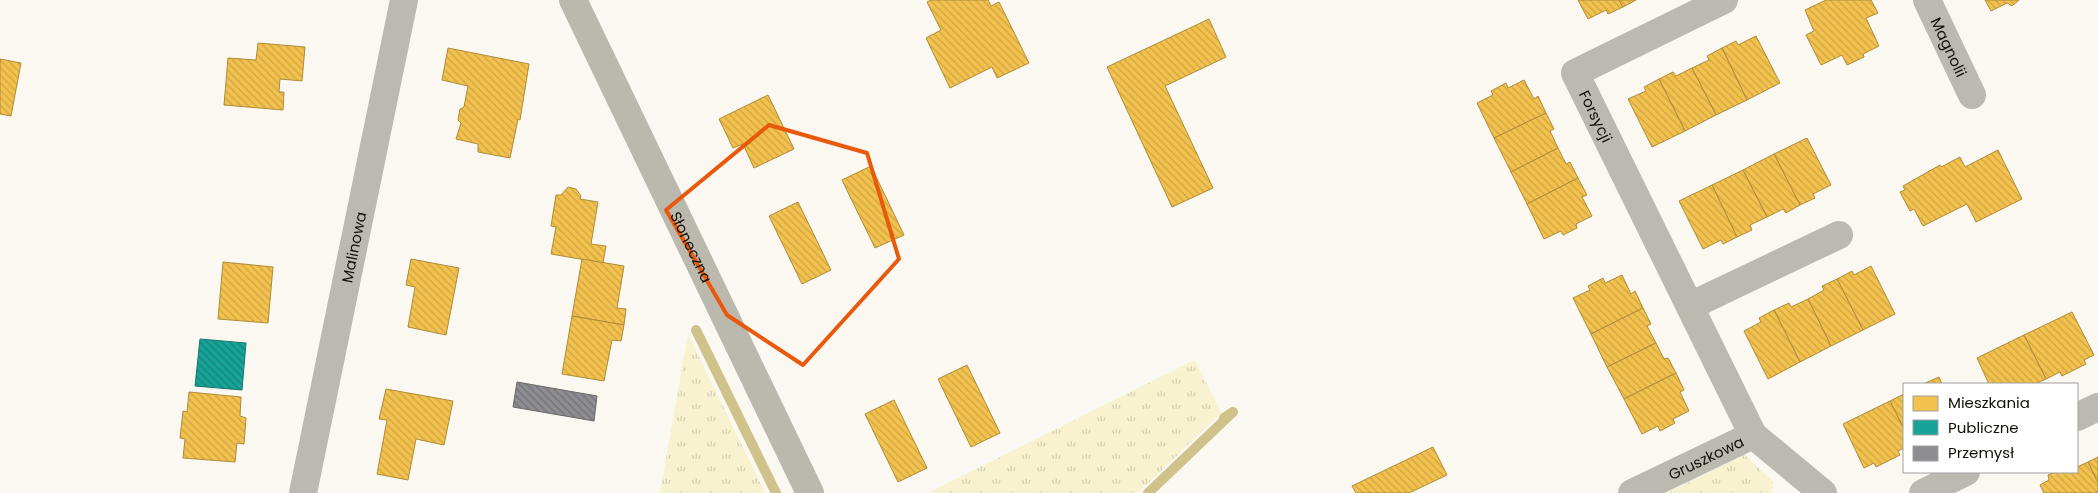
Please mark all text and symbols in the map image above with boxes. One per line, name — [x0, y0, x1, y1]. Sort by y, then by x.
street label: Magnolii — [1926, 14, 1972, 80]
street label: Forsycji — [1575, 87, 1618, 146]
street label: Słoneczna — [666, 208, 718, 286]
street label: Malinowa — [336, 210, 371, 285]
legend — [1903, 383, 2078, 473]
text: Mieszkania — [1948, 392, 2030, 413]
text: Publiczne — [1948, 417, 2019, 438]
street label: Gruszkowa — [1665, 431, 1747, 485]
text: Przemysł — [1948, 442, 2014, 463]

